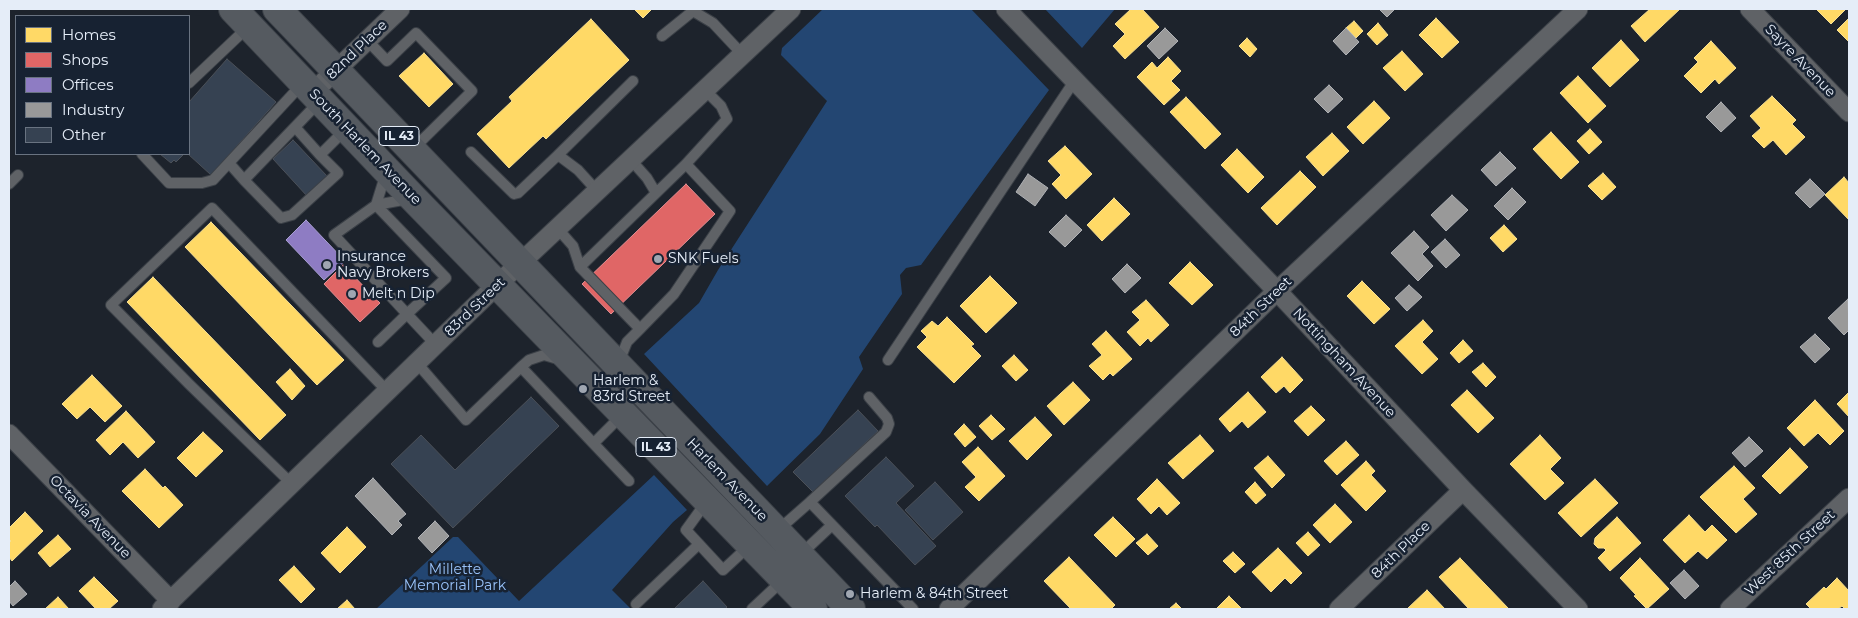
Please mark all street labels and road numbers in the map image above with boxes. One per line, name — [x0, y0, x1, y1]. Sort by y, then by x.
street label: 82nd Place — [323, 17, 391, 83]
street label: Sayre Avenue — [1761, 21, 1839, 101]
street label: South Harlem Avenue — [305, 86, 425, 208]
road number: IL 43 — [379, 126, 419, 146]
street label: 84th Street — [1227, 273, 1295, 341]
street label: 83rd Street — [441, 274, 509, 340]
street label: Nottingham Avenue — [1289, 305, 1399, 421]
street label: Harlem Avenue — [683, 435, 771, 525]
road number: IL 43 — [636, 438, 676, 457]
street label: Octavia Avenue — [46, 472, 134, 562]
street label: West 85th Street — [1741, 507, 1839, 599]
street label: 84th Place — [1368, 518, 1434, 582]

